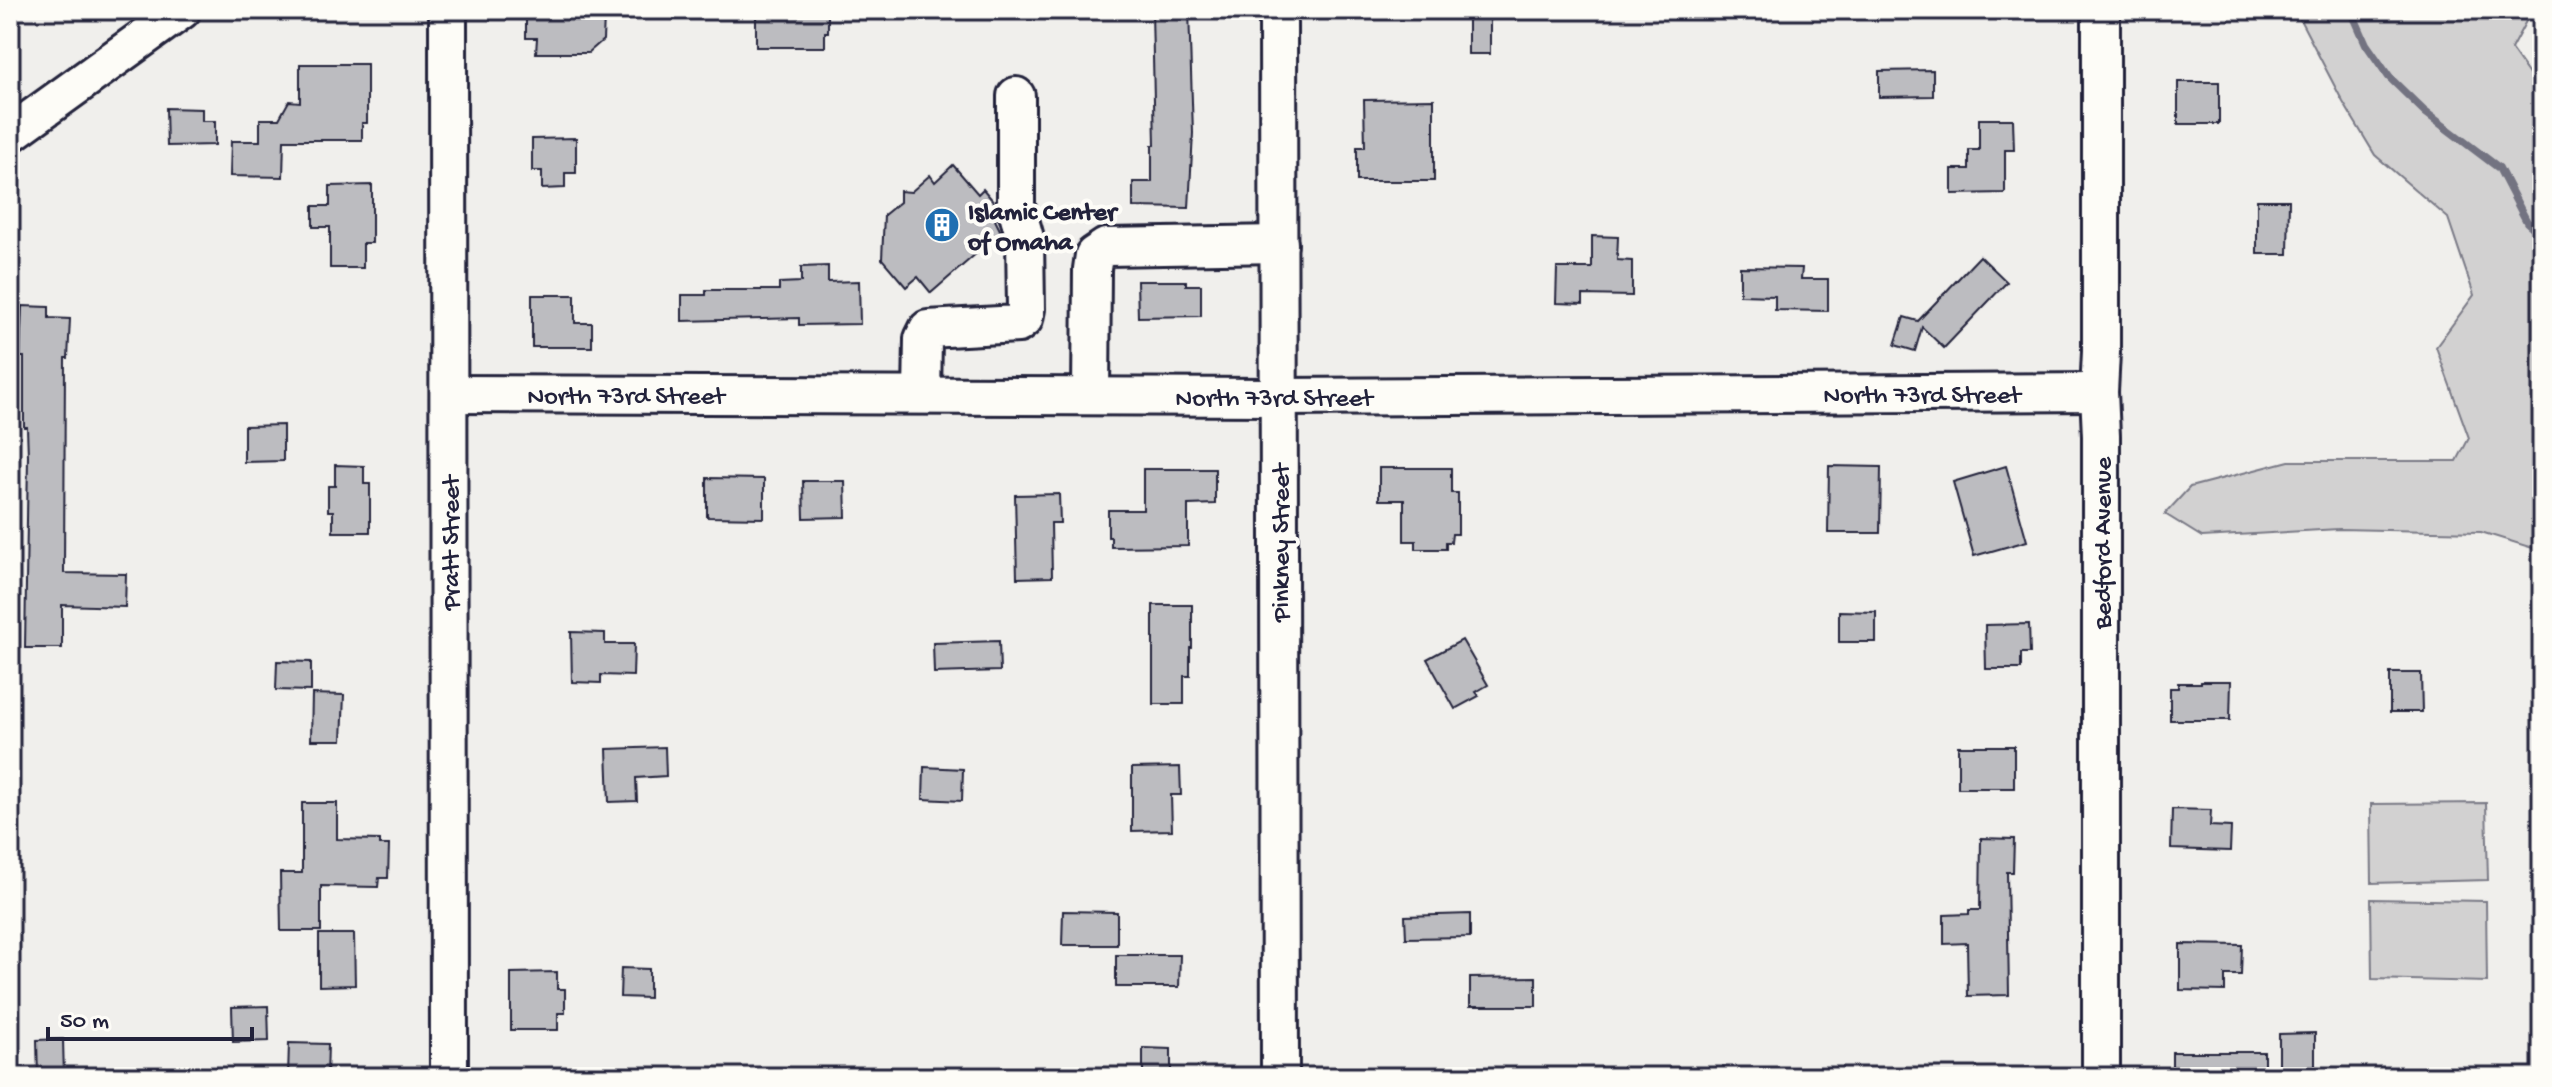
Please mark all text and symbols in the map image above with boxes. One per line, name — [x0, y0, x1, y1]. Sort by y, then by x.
place label: Islamic Center of Omaha — [967, 199, 1119, 260]
building icon: Islamic Center of Omaha — [923, 206, 961, 244]
street label: North 73rd Street — [1823, 382, 2023, 413]
street label: North 73rd Street — [527, 383, 727, 414]
street label: North 73rd Street — [1175, 385, 1375, 416]
street label: Bedford Avenue — [2090, 456, 2121, 630]
street label: Pinkney Street — [1268, 462, 1299, 623]
street label: Pratt Street — [438, 473, 469, 611]
scale bar — [48, 991, 252, 1041]
text: 50 m — [60, 1008, 109, 1037]

